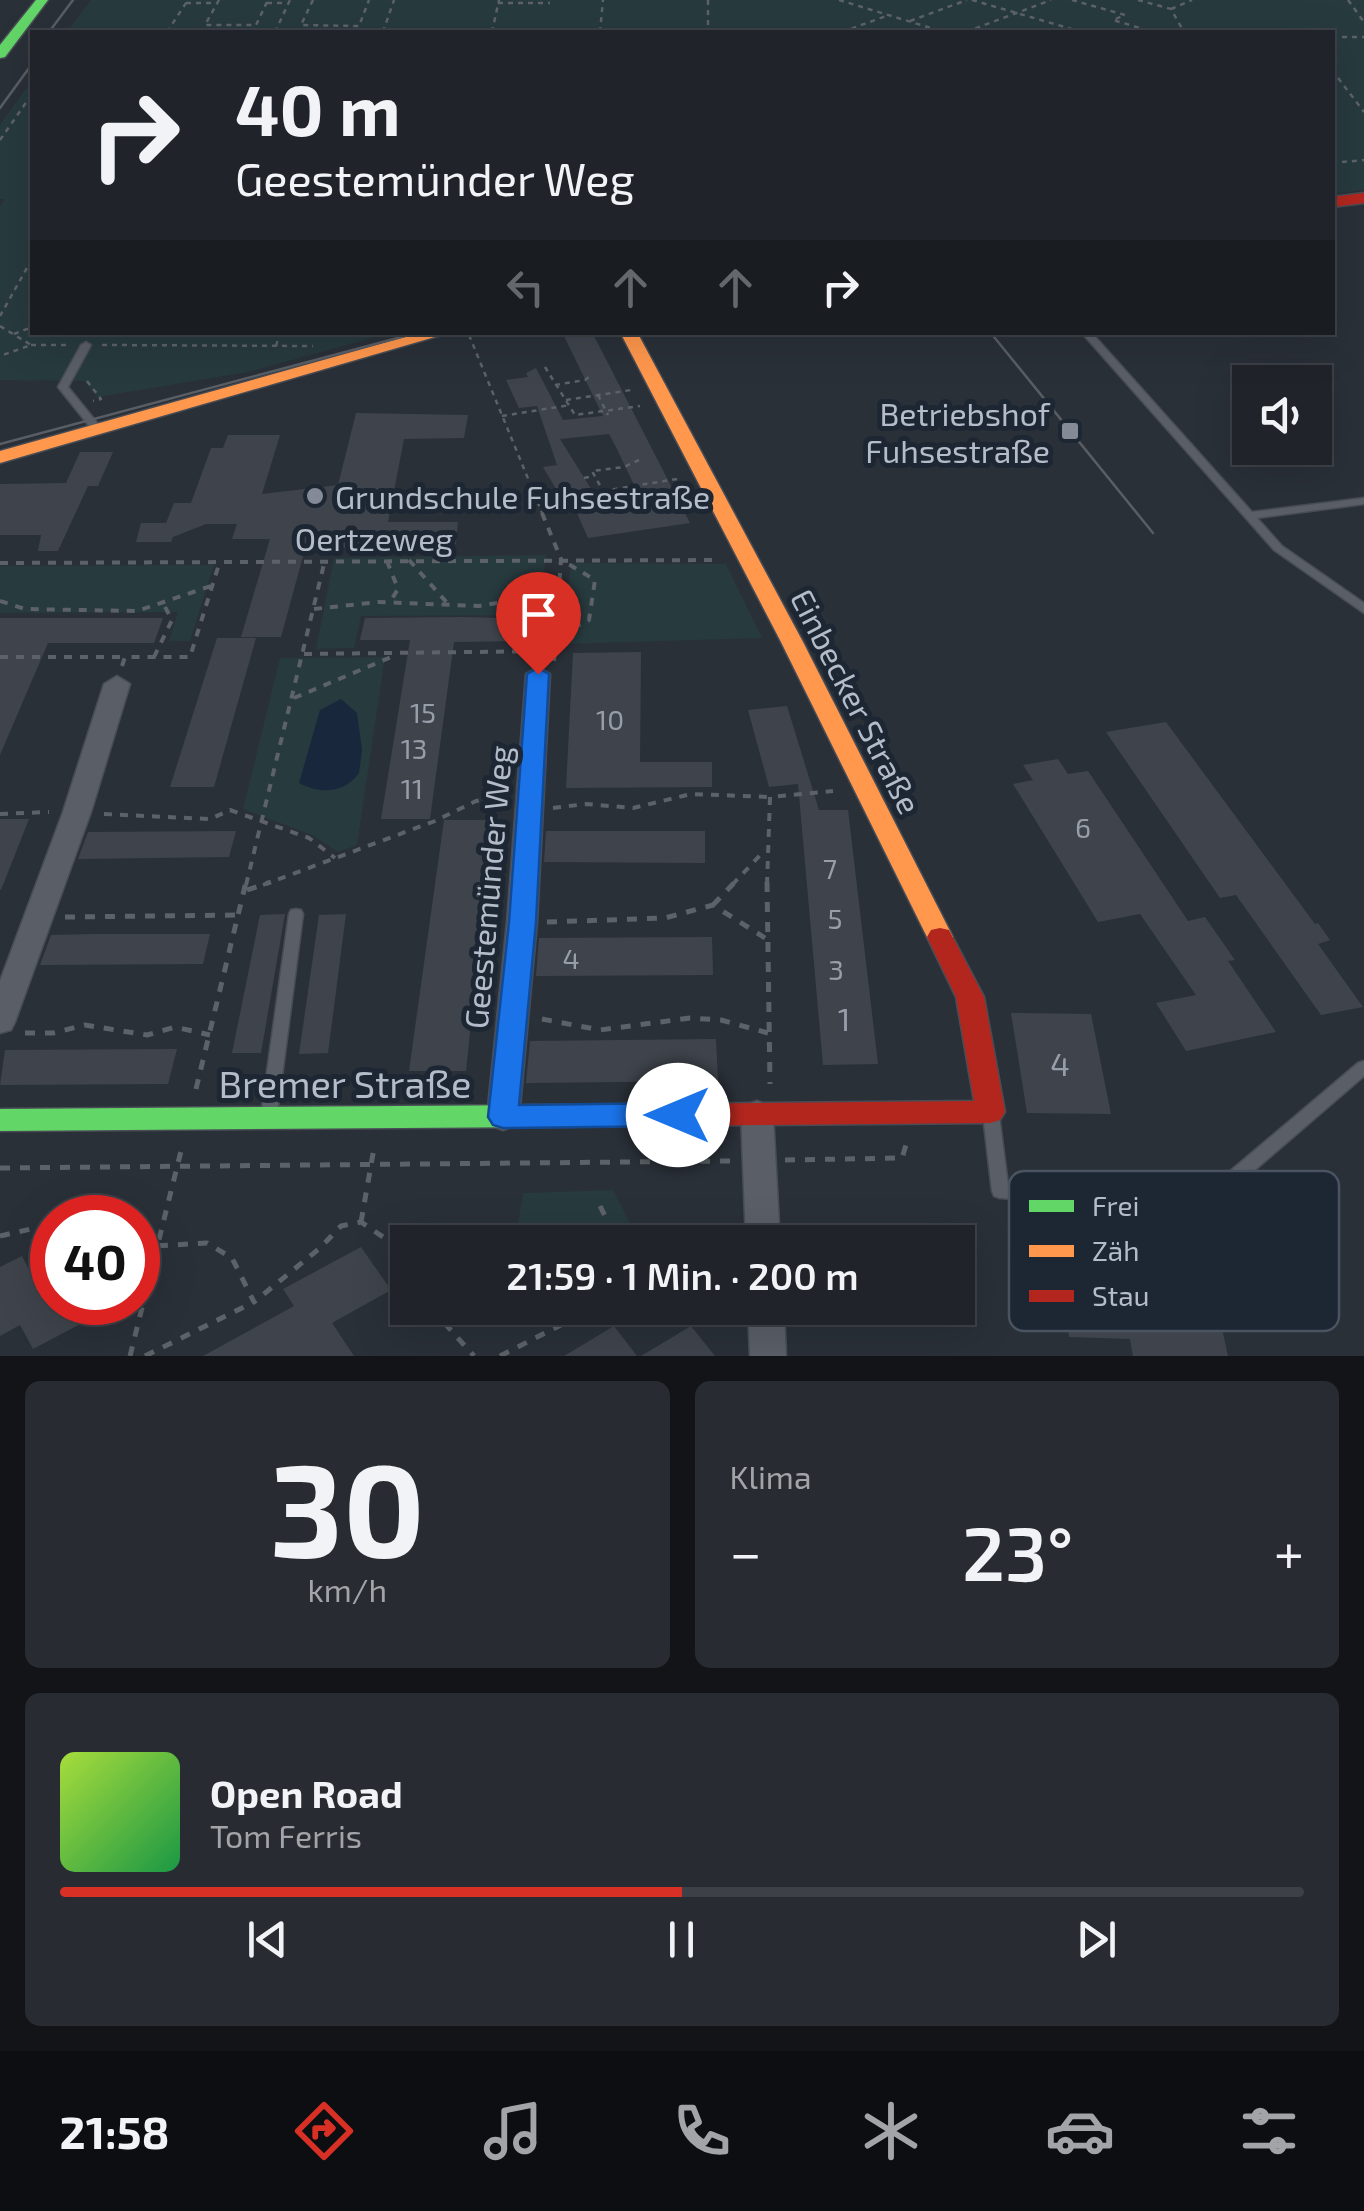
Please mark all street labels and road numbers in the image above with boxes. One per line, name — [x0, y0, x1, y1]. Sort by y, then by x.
street label: Oertzeweg — [295, 519, 453, 557]
street label: Einbecker Straße — [784, 582, 930, 820]
street label: Geestemünder Weg — [456, 744, 518, 1030]
street label: Bremer Straße — [218, 1060, 472, 1106]

